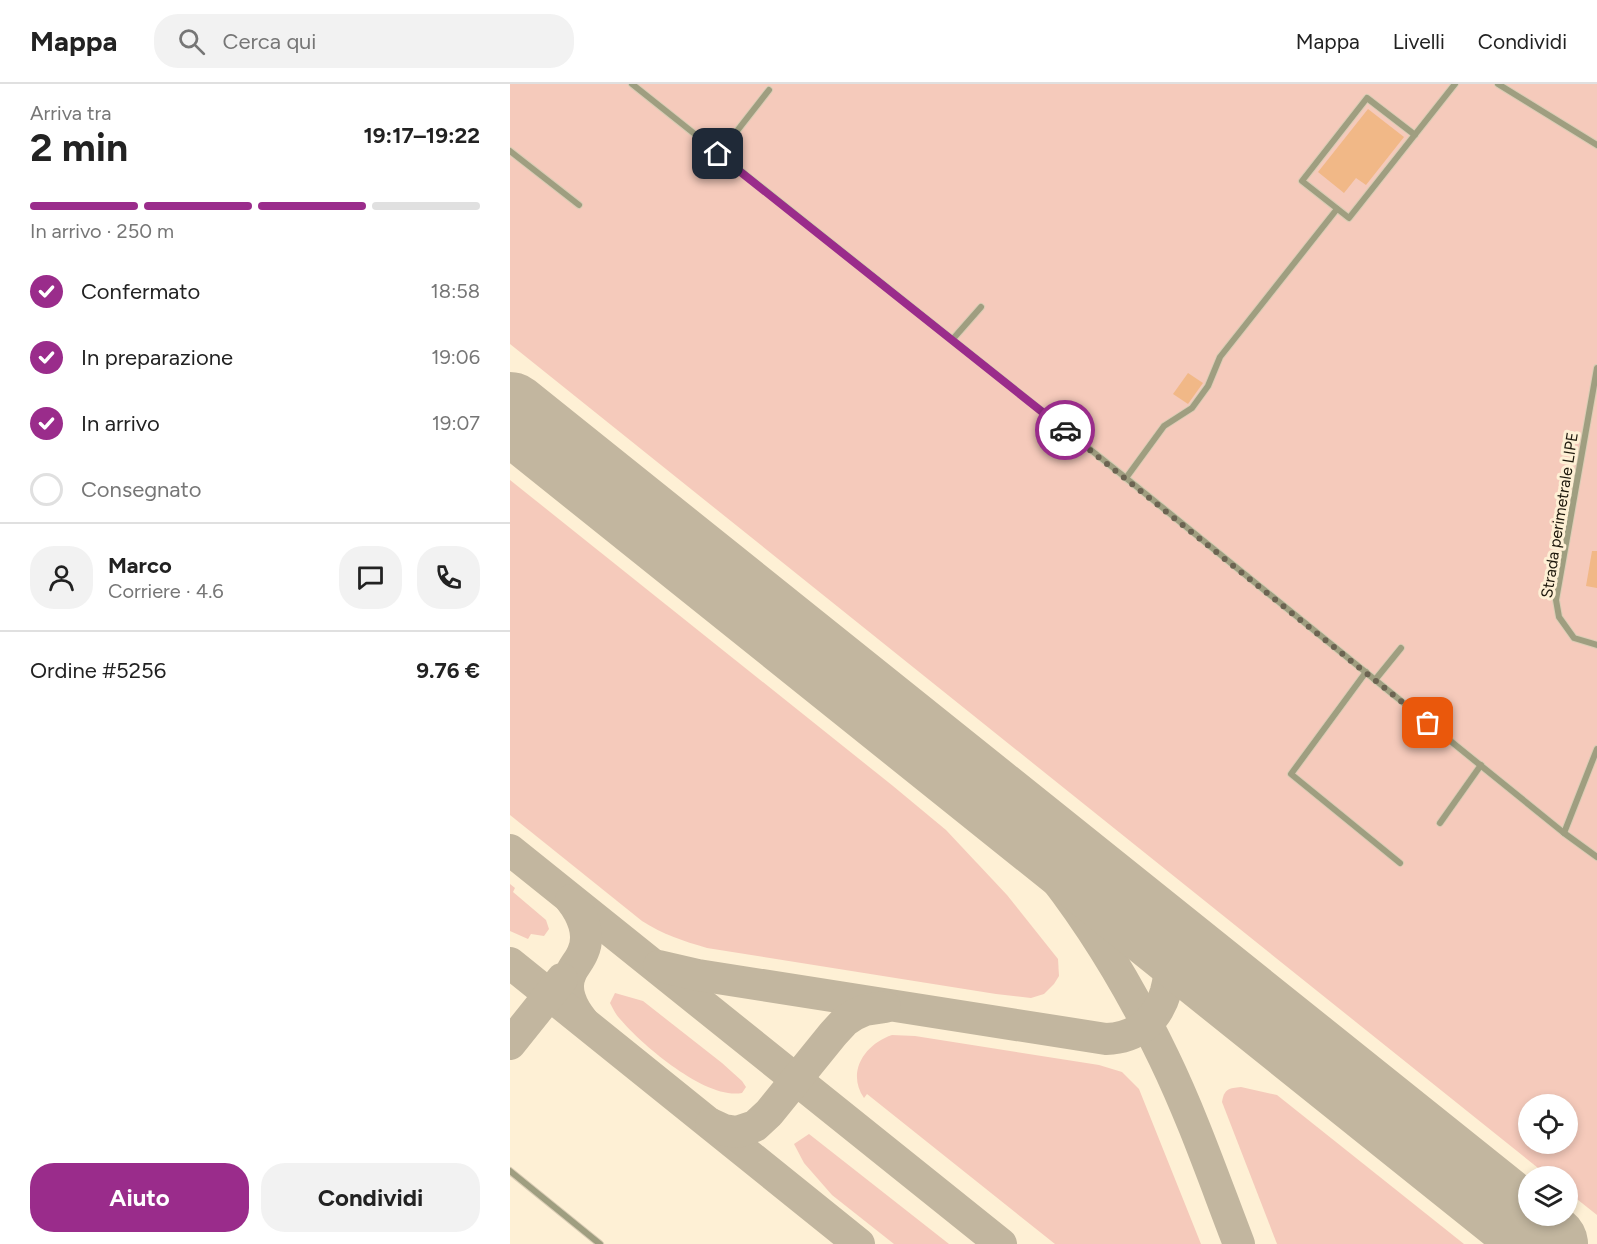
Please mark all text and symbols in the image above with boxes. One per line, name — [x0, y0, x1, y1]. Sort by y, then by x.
search box — [154, 14, 574, 68]
text: Mappa — [30, 24, 118, 58]
icon: search — [175, 25, 208, 58]
text: Cerca qui — [223, 28, 316, 55]
text: Mappa — [1296, 29, 1360, 54]
text: Livelli — [1393, 29, 1445, 54]
text: Condividi — [1478, 29, 1567, 54]
text: Arriva tra — [30, 101, 112, 125]
text: 19:17–19:22 — [364, 122, 480, 149]
text: 2 min — [30, 124, 128, 171]
pin — [692, 128, 743, 179]
icon: home — [701, 137, 734, 170]
text: In arrivo · 250 m — [30, 219, 174, 243]
icon: check — [30, 275, 63, 308]
text: Confermato — [81, 278, 200, 305]
text: 18:58 — [431, 279, 480, 303]
icon: check — [30, 341, 63, 374]
text: In preparazione — [81, 344, 233, 371]
text: 19:06 — [431, 345, 480, 369]
courier — [1035, 400, 1095, 460]
icon: check — [30, 407, 63, 440]
text: In arrivo — [81, 410, 160, 437]
text: 19:07 — [432, 411, 480, 435]
icon: car — [1049, 414, 1082, 447]
street label: Strada perimetrale LIPE — [1537, 431, 1582, 599]
text: Consegnato — [81, 476, 202, 503]
button: person — [30, 546, 93, 609]
button: chat — [339, 546, 402, 609]
button: phone — [417, 546, 480, 609]
text: Marco — [108, 552, 172, 579]
text: Corriere · 4.6 — [108, 579, 224, 603]
text: Ordine #5256 — [30, 657, 166, 684]
text: 9.76 € — [416, 657, 480, 684]
pin — [1402, 697, 1453, 748]
icon: bag — [1411, 706, 1444, 739]
map controls — [1518, 1094, 1578, 1226]
button: locate — [1518, 1094, 1578, 1154]
button: Aiuto — [30, 1163, 249, 1232]
button: Condividi — [261, 1163, 480, 1232]
button: layers — [1518, 1166, 1578, 1226]

